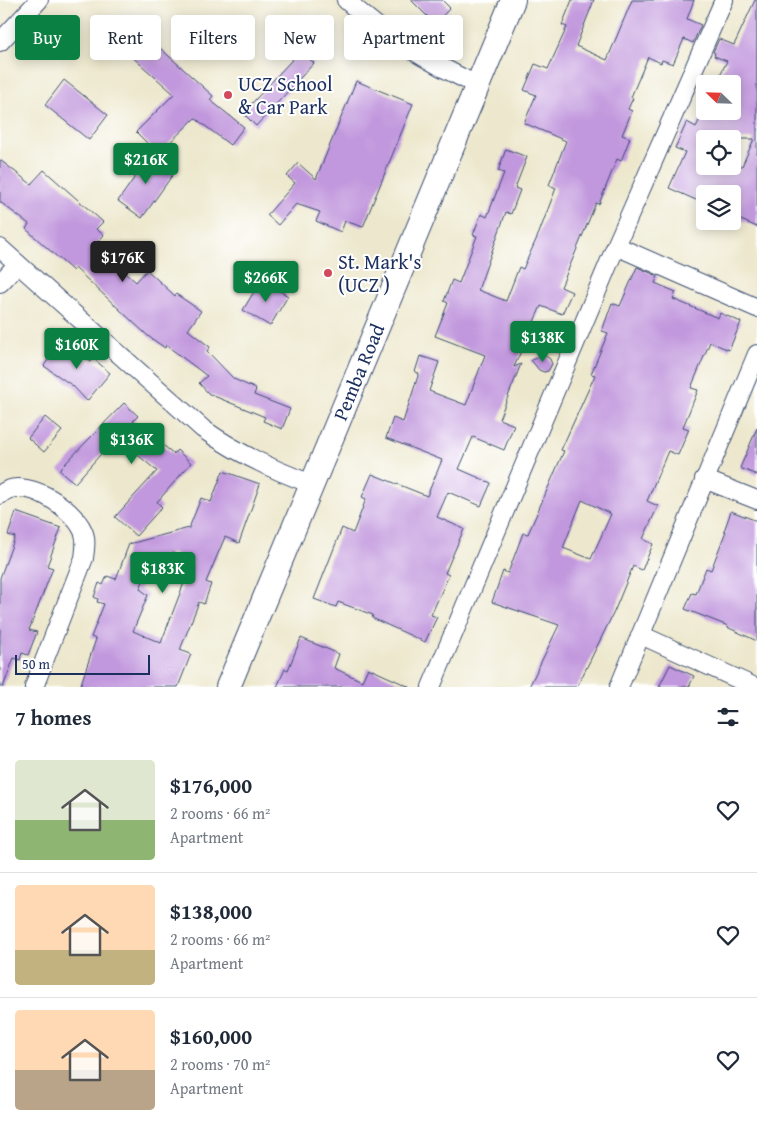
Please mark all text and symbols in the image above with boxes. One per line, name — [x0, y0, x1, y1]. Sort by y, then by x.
chip: Buy — [15, 15, 80, 60]
chip: Rent — [90, 15, 161, 60]
chip: Filters — [171, 15, 255, 60]
chip: New — [265, 15, 334, 60]
chip: Apartment — [344, 15, 463, 60]
place label: UCZ School & Car Park — [238, 69, 333, 121]
north arrow — [696, 75, 741, 120]
map controls — [696, 75, 741, 230]
marker: UCZ School & Car Park — [222, 89, 234, 101]
button: locate — [696, 130, 741, 175]
pin: $216K — [111, 142, 181, 185]
text: $216K — [124, 147, 168, 171]
button: layers — [696, 185, 741, 230]
pin: $176K — [88, 240, 158, 283]
text: $176K — [101, 245, 145, 269]
place label: St. Mark's (UCZ ) — [338, 247, 421, 299]
pin: $266K — [231, 260, 301, 303]
text: $266K — [244, 265, 288, 289]
marker: St. Mark's (UCZ ) — [322, 267, 334, 279]
street label: Pemba Road — [325, 319, 391, 425]
pin: $138K — [508, 320, 578, 363]
text: $138K — [521, 325, 565, 349]
pin: $160K — [42, 328, 112, 370]
text: $160K — [55, 332, 99, 356]
pin: $136K — [97, 422, 167, 465]
text: $136K — [110, 427, 154, 451]
pin: $183K — [128, 552, 198, 594]
text: $183K — [141, 556, 185, 580]
scale bar — [15, 652, 150, 675]
text: 50 m — [22, 654, 50, 674]
text: 7 homes — [15, 702, 91, 733]
icon: filters — [714, 703, 742, 731]
text: $176,000 — [170, 770, 252, 801]
icon: home — [55, 780, 115, 840]
icon: heart — [714, 796, 742, 824]
text: 2 rooms · 66 m² — [170, 801, 270, 825]
text: Apartment — [170, 825, 243, 849]
text: $138,000 — [170, 896, 252, 927]
icon: home — [55, 905, 115, 965]
icon: heart — [714, 921, 742, 949]
text: 2 rooms · 66 m² — [170, 927, 270, 951]
text: Apartment — [170, 951, 243, 975]
text: $160,000 — [170, 1021, 252, 1052]
icon: home — [55, 1030, 115, 1090]
icon: heart — [714, 1046, 742, 1074]
text: 2 rooms · 70 m² — [170, 1052, 270, 1076]
text: Apartment — [170, 1076, 243, 1100]

